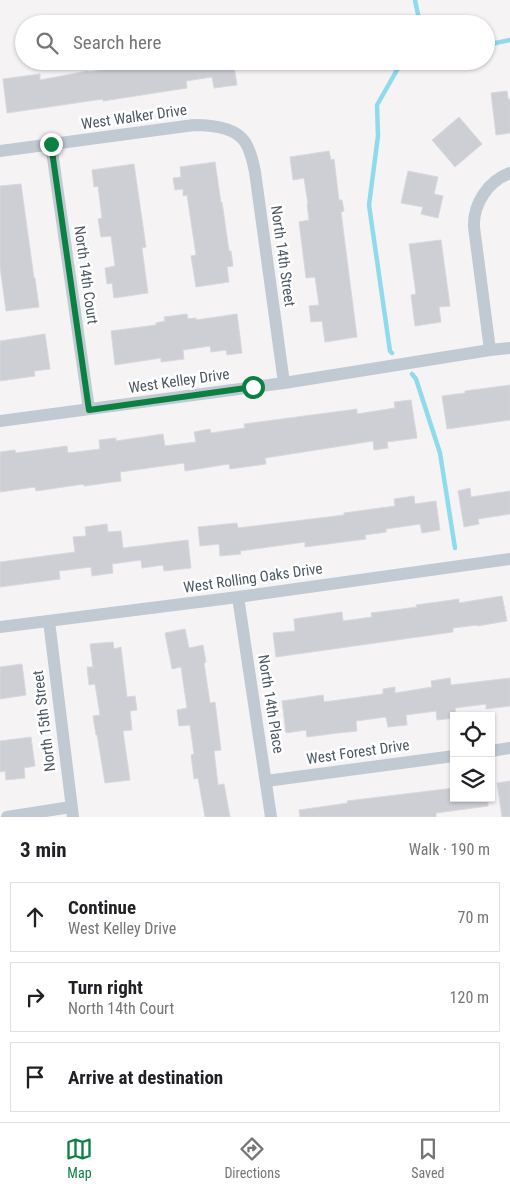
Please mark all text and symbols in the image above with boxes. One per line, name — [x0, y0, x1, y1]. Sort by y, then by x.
search box — [15, 15, 495, 70]
icon: search — [33, 29, 61, 57]
text: Search here — [73, 31, 161, 54]
street label: West Walker Drive — [80, 101, 188, 133]
route end — [40, 133, 63, 156]
street label: North 14th Street — [267, 204, 299, 308]
street label: North 14th Court — [70, 224, 102, 326]
street label: West Kelley Drive — [128, 365, 230, 397]
route start — [242, 376, 265, 399]
street label: West Rolling Oaks Drive — [182, 559, 324, 597]
street label: North 14th Place — [254, 653, 288, 755]
street label: North 15th Street — [29, 669, 59, 773]
map controls — [450, 712, 495, 802]
button: locate — [450, 712, 495, 757]
street label: West Forest Drive — [305, 736, 411, 768]
button: layers — [450, 757, 495, 802]
text: 3 min — [20, 838, 67, 862]
text: Walk · 190 m — [409, 840, 490, 859]
text: Continue — [68, 896, 136, 919]
icon: ahead — [21, 903, 49, 931]
text: 70 m — [457, 908, 489, 927]
text: West Kelley Drive — [68, 919, 176, 938]
text: Turn right — [68, 976, 143, 999]
icon: right — [21, 983, 49, 1011]
text: 120 m — [450, 988, 489, 1007]
text: North 14th Court — [68, 999, 174, 1018]
icon: arrive — [21, 1063, 49, 1091]
text: Arrive at destination — [68, 1066, 223, 1089]
tab: Map — [65, 1135, 93, 1181]
tab: Directions — [224, 1135, 280, 1181]
tab: Saved — [411, 1135, 445, 1181]

